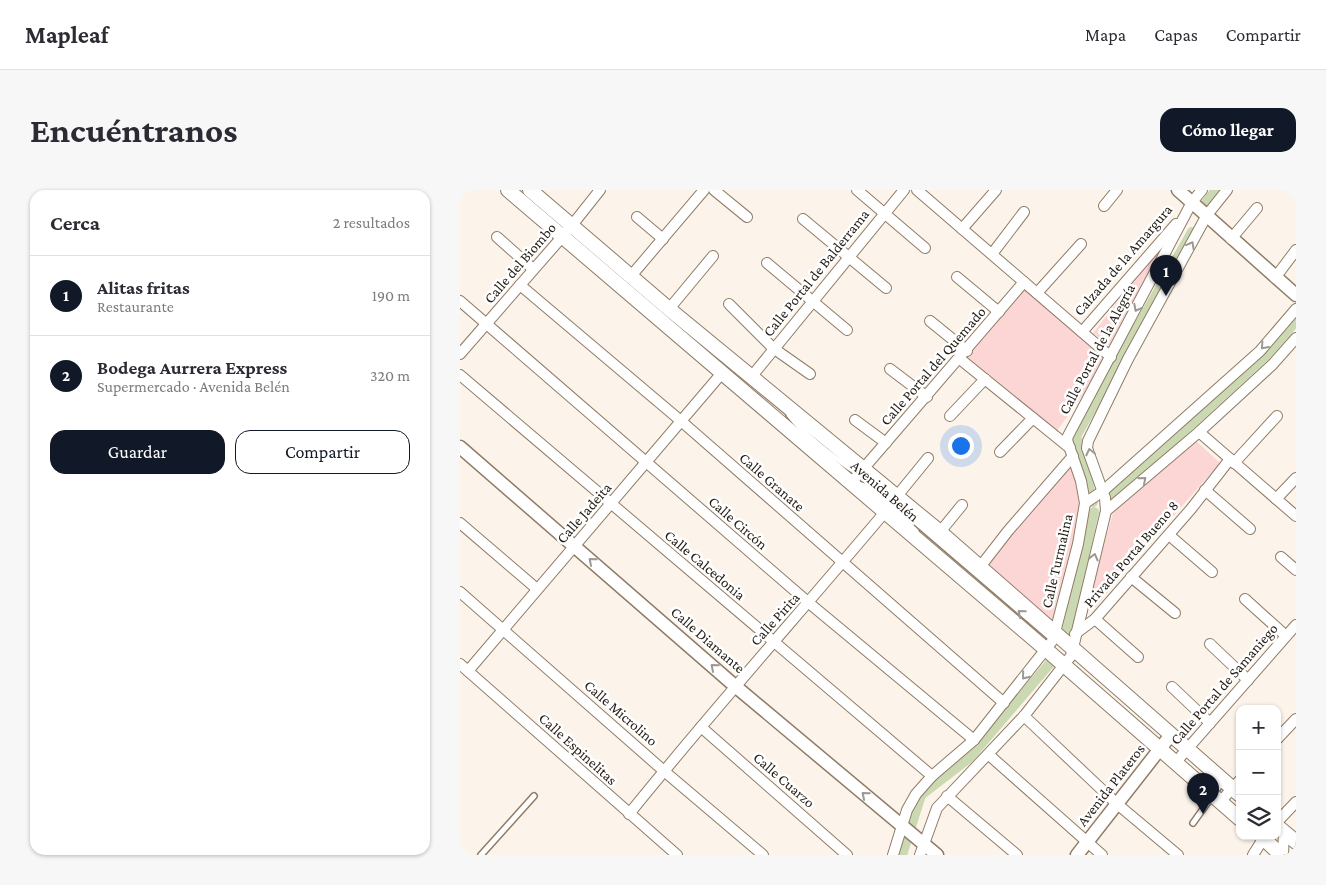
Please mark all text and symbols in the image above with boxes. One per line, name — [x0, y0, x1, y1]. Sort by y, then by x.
text: Mapleaf — [25, 21, 108, 48]
text: Mapa — [1085, 25, 1126, 45]
text: Capas — [1154, 25, 1198, 45]
text: Compartir — [1226, 25, 1301, 45]
button: Cómo llegar — [1160, 108, 1296, 152]
text: Encuéntranos — [30, 111, 237, 150]
street label: Calzada de la Amargura — [1071, 201, 1176, 319]
street label: Calle Portal de Balderrama — [760, 206, 872, 340]
text: Cerca — [50, 211, 100, 235]
text: 2 resultados — [333, 214, 410, 231]
street label: Calle del Biombo — [481, 220, 559, 306]
one-way arrow — [1185, 241, 1195, 250]
pin: 1 — [1150, 255, 1182, 296]
text: Alitas fritas — [97, 277, 190, 298]
street label: Calle Portal de la Alegría — [1056, 281, 1139, 417]
text: 1 — [63, 287, 69, 304]
text: 190 m — [372, 287, 410, 304]
text: Restaurante — [97, 298, 174, 315]
one-way arrow — [1133, 302, 1143, 311]
street label: Calle Portal del Quemado — [877, 303, 989, 429]
one-way arrow — [1261, 340, 1270, 349]
text: Bodega Aurrera Express — [97, 357, 287, 378]
text: 2 — [62, 367, 70, 384]
text: 320 m — [370, 367, 410, 384]
text: Supermercado · Avenida Belén — [97, 378, 290, 395]
button: Guardar — [50, 430, 225, 474]
button: Compartir — [235, 430, 410, 474]
your location — [948, 433, 974, 459]
one-way arrow — [1085, 447, 1096, 456]
street label: Calle Granate — [736, 449, 808, 515]
street label: Avenida Belén — [848, 457, 922, 525]
one-way arrow — [1137, 477, 1146, 485]
street label: Calle Jadeita — [553, 480, 615, 547]
street label: Calle Circón — [705, 493, 771, 553]
street label: Privada Portal Bueno 8 — [1080, 497, 1182, 611]
street label: Calle Turmalina — [1038, 512, 1076, 610]
street label: Calle Calcedonia — [662, 527, 748, 603]
one-way arrow — [1088, 553, 1099, 562]
one-way arrow — [589, 558, 598, 566]
street label: Calle Pirita — [747, 589, 803, 649]
street label: Calle Diamante — [668, 604, 748, 677]
one-way arrow — [1018, 610, 1027, 618]
street label: Calle Portal de Samaniego — [1167, 620, 1282, 748]
one-way arrow — [711, 664, 720, 673]
one-way arrow — [1021, 671, 1030, 680]
street label: Calle Microlino — [581, 677, 661, 749]
map controls — [1236, 705, 1281, 840]
button: + — [1236, 705, 1281, 750]
street label: Calle Espinelitas — [535, 710, 620, 789]
street label: Avenida Plateros — [1074, 741, 1148, 829]
street label: Calle Cuarzo — [750, 749, 818, 811]
button: − — [1236, 750, 1281, 795]
pin: 2 — [1187, 773, 1219, 814]
one-way arrow — [861, 792, 870, 801]
button: layers — [1236, 795, 1281, 840]

